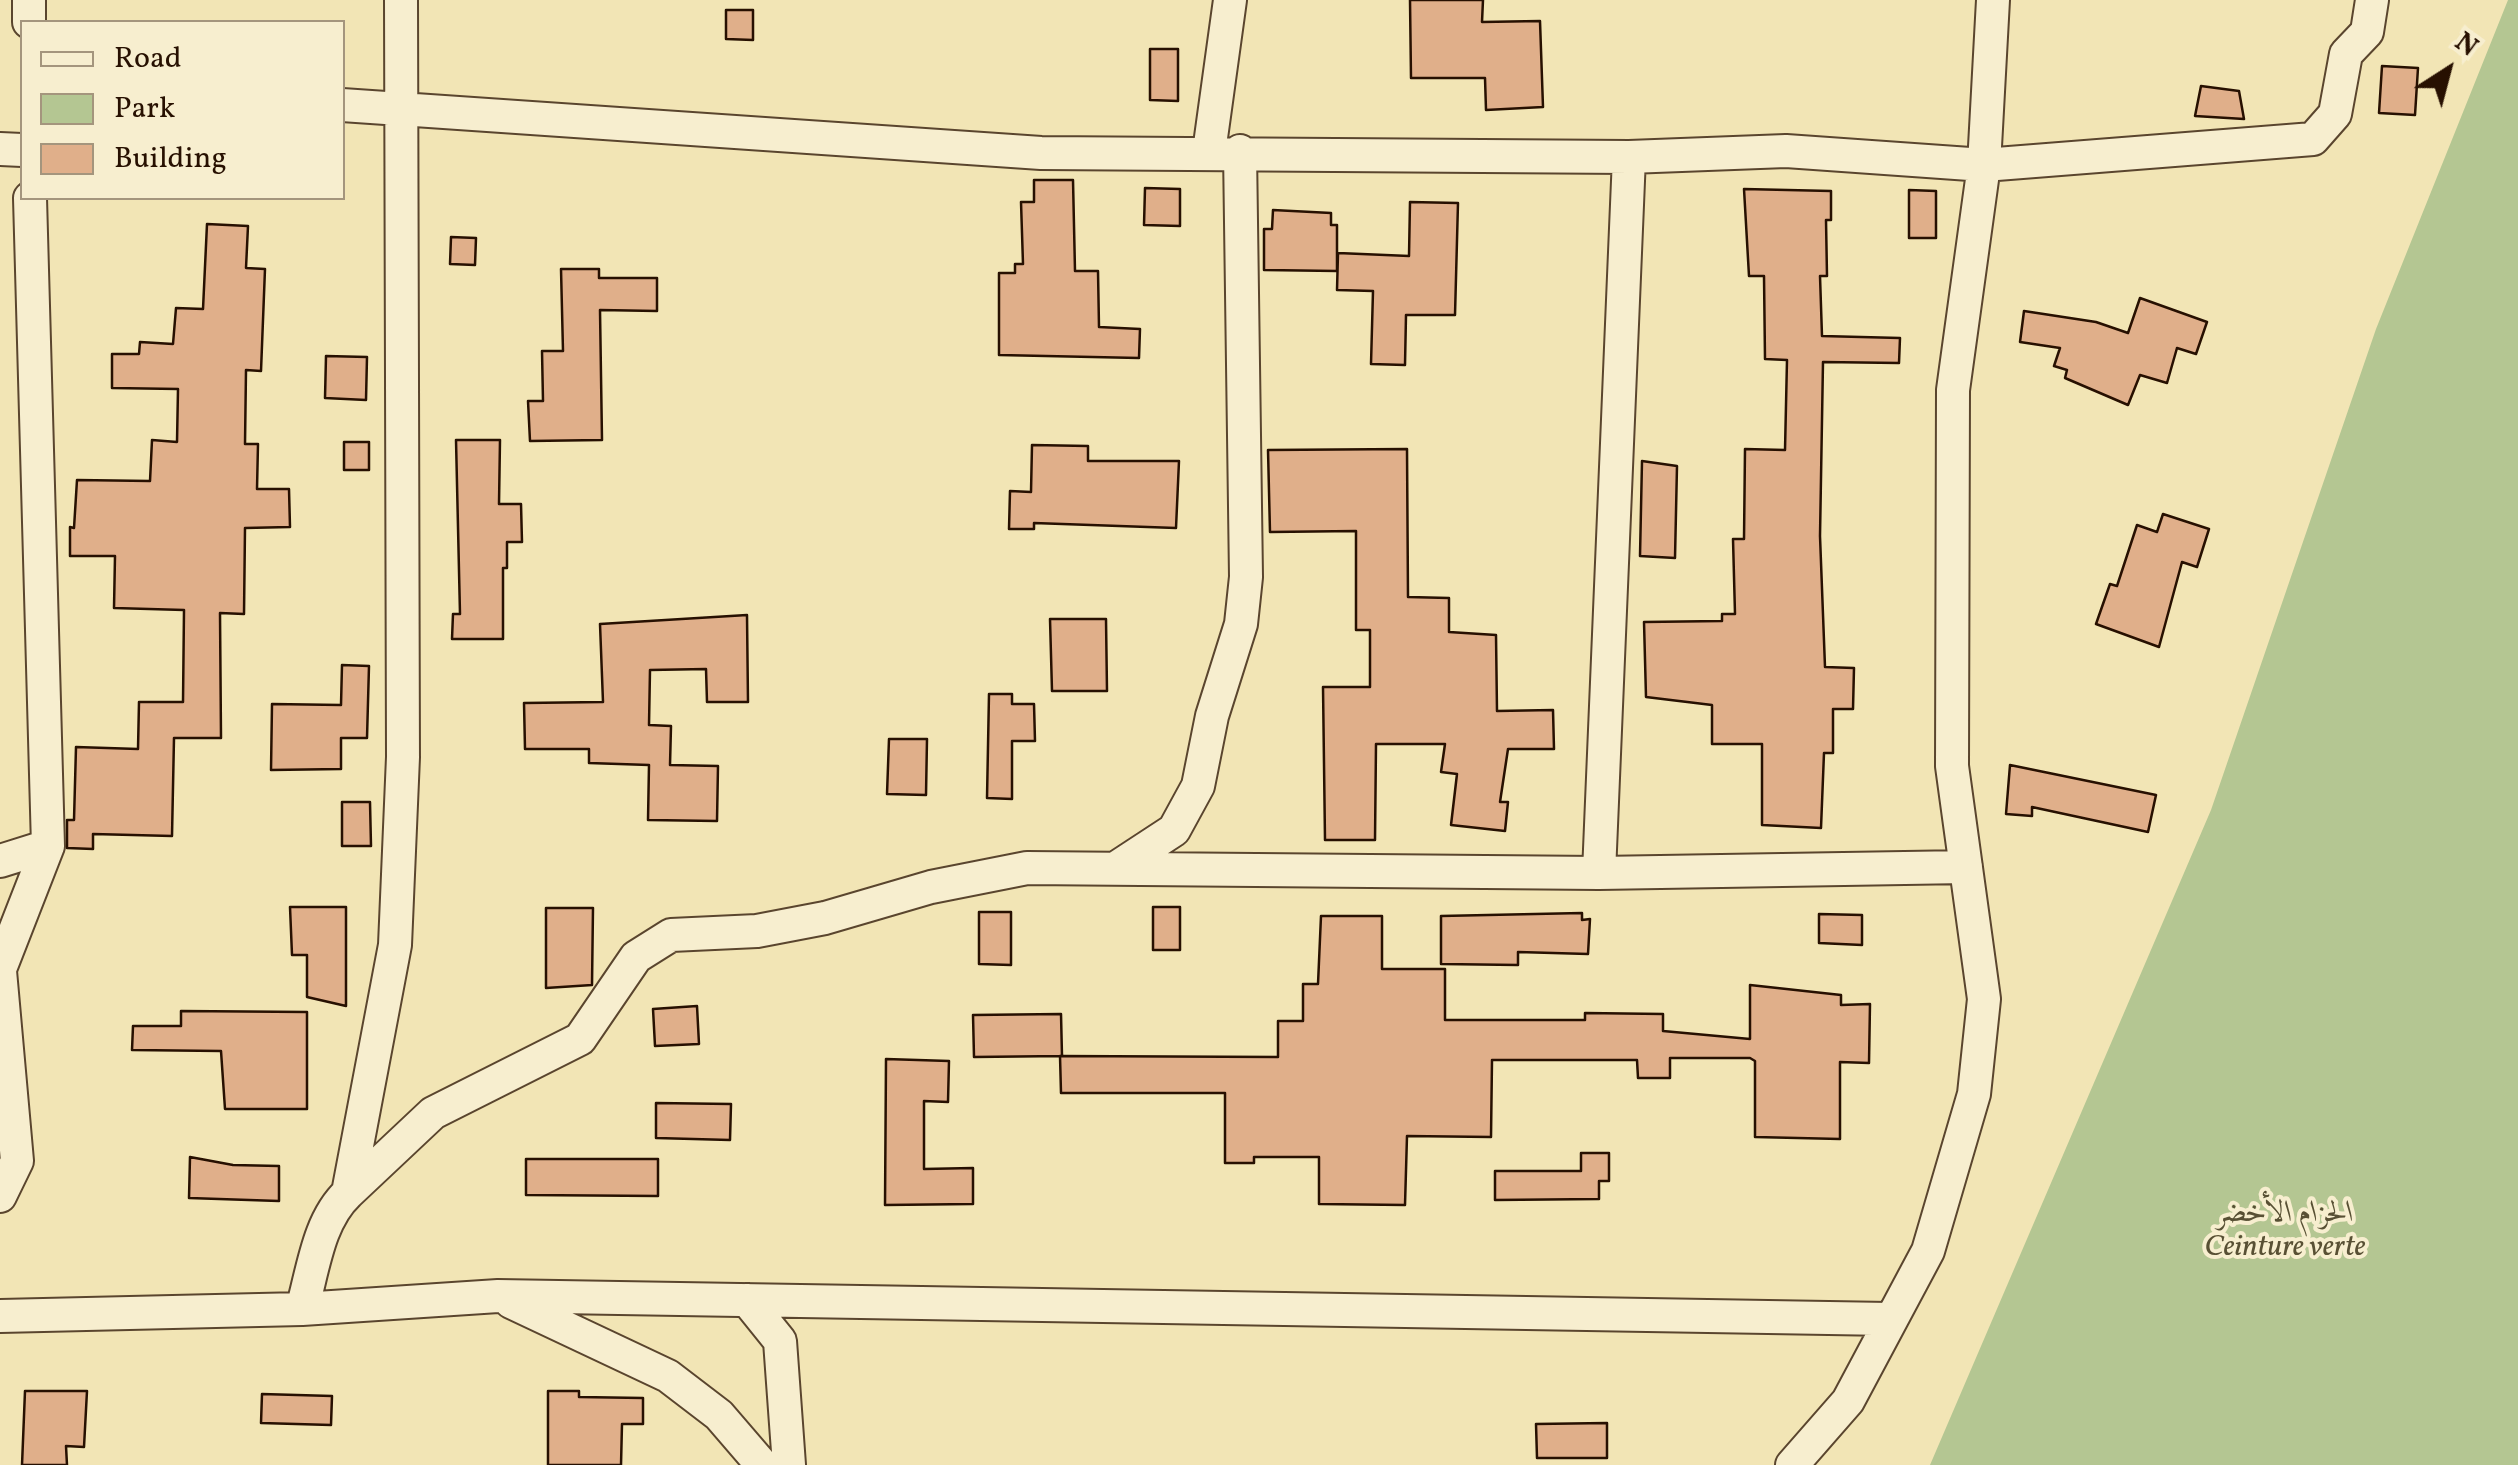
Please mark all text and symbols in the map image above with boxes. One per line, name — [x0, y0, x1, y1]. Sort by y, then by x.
legend — [20, 20, 345, 200]
north arrow — [2398, 20, 2498, 120]
text: N — [2446, 24, 2486, 67]
text: Road — [114, 38, 182, 80]
text: Park — [114, 88, 175, 130]
text: Building — [114, 138, 227, 180]
park label: الحزام الأخضر Ceinture verte — [2204, 1197, 2366, 1268]

